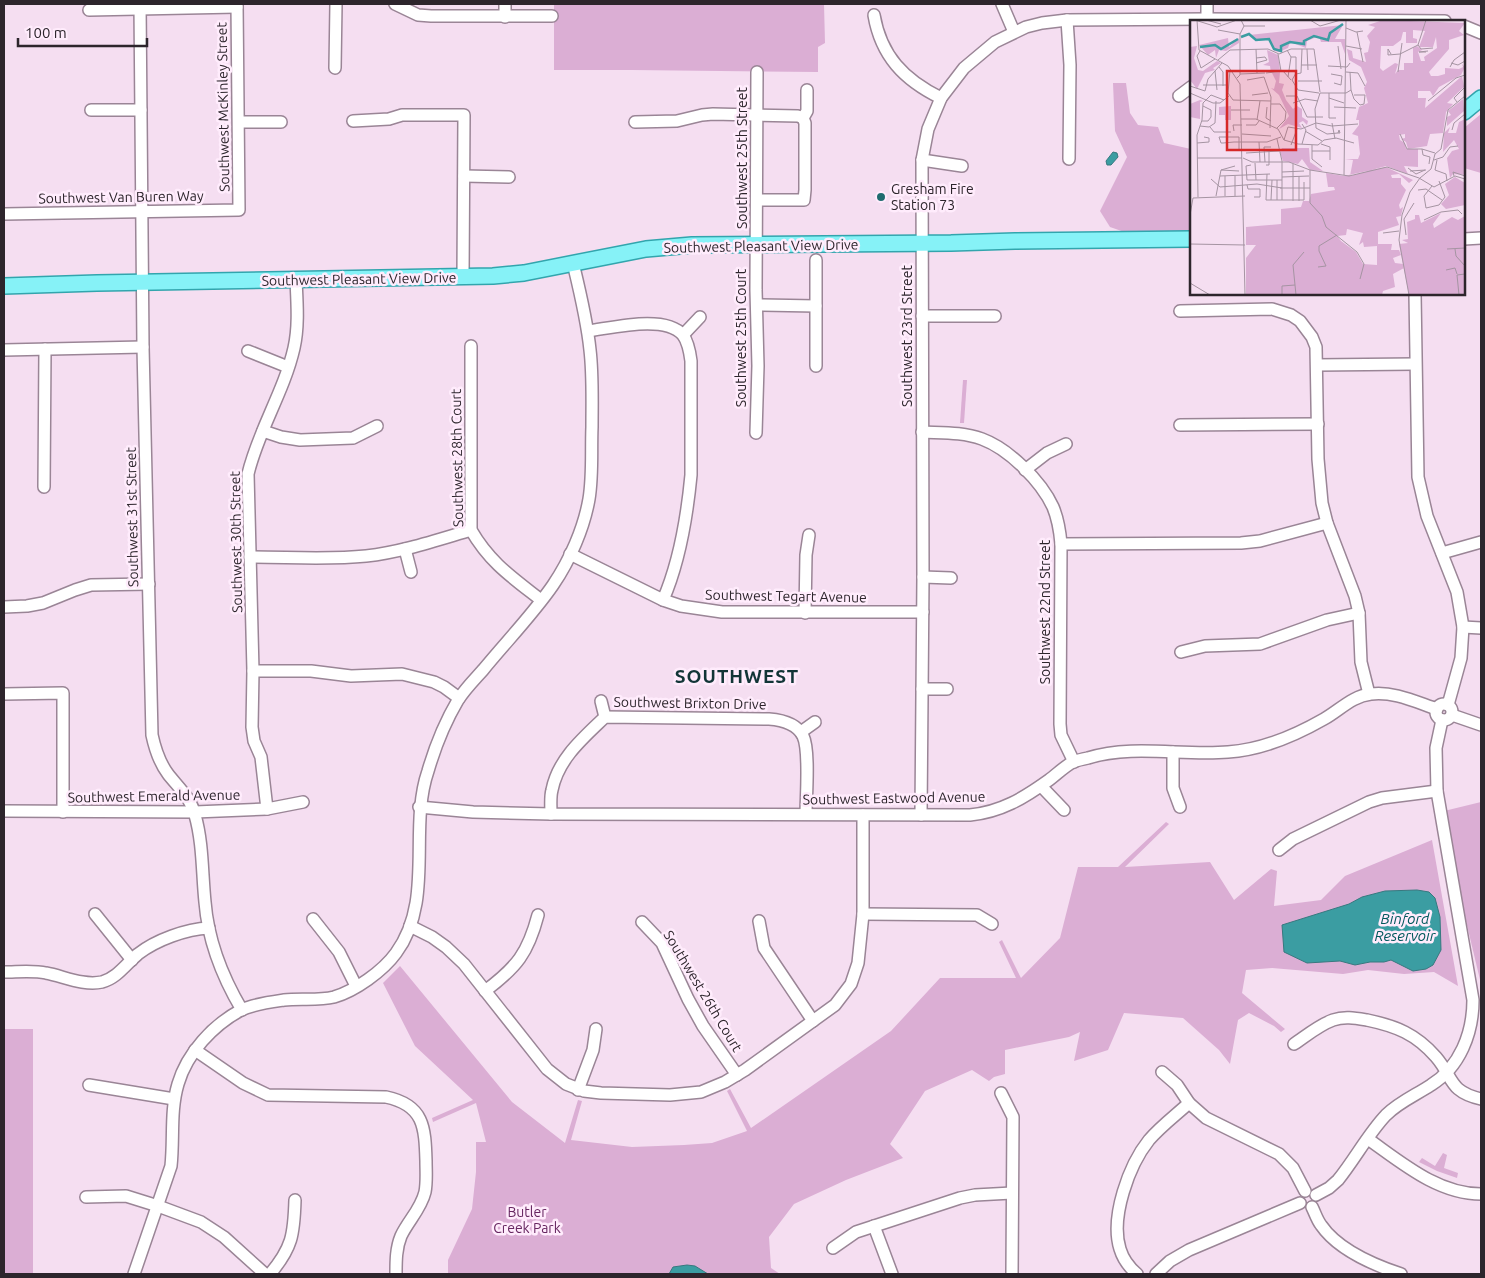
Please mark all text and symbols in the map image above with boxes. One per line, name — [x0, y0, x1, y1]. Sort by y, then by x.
scale bar — [18, 15, 146, 47]
inset map — [1190, 20, 1465, 295]
street label: Southwest McKinley Street — [214, 22, 232, 192]
text: 100 m — [25, 24, 67, 41]
street label: Southwest 25th Street — [734, 87, 750, 229]
place label: Gresham Fire Station 73 — [891, 181, 974, 213]
street label: Southwest Van Buren Way — [38, 188, 204, 206]
marker: Gresham Fire Station 73 — [875, 191, 887, 203]
street label: Southwest Pleasant View Drive — [663, 236, 859, 256]
street label: Southwest 23rd Street — [899, 265, 915, 407]
street label: Southwest 25th Court — [733, 268, 749, 407]
street label: Southwest Pleasant View Drive — [261, 269, 457, 289]
street label: Southwest 28th Court — [448, 388, 466, 527]
street label: Southwest 31st Street — [123, 446, 141, 587]
street label: Southwest 30th Street — [227, 470, 245, 613]
street label: Southwest 22nd Street — [1037, 539, 1053, 684]
street label: Southwest Tegart Avenue — [705, 587, 867, 605]
district label: SOUTHWEST — [675, 665, 799, 687]
street label: Southwest Brixton Drive — [613, 694, 767, 712]
street label: Southwest Emerald Avenue — [67, 786, 241, 806]
street label: Southwest Eastwood Avenue — [802, 788, 986, 808]
water label: Binford Reservoir — [1375, 910, 1437, 944]
street label: Southwest 26th Court — [660, 928, 746, 1055]
park label: Butler Creek Park — [493, 1204, 561, 1236]

